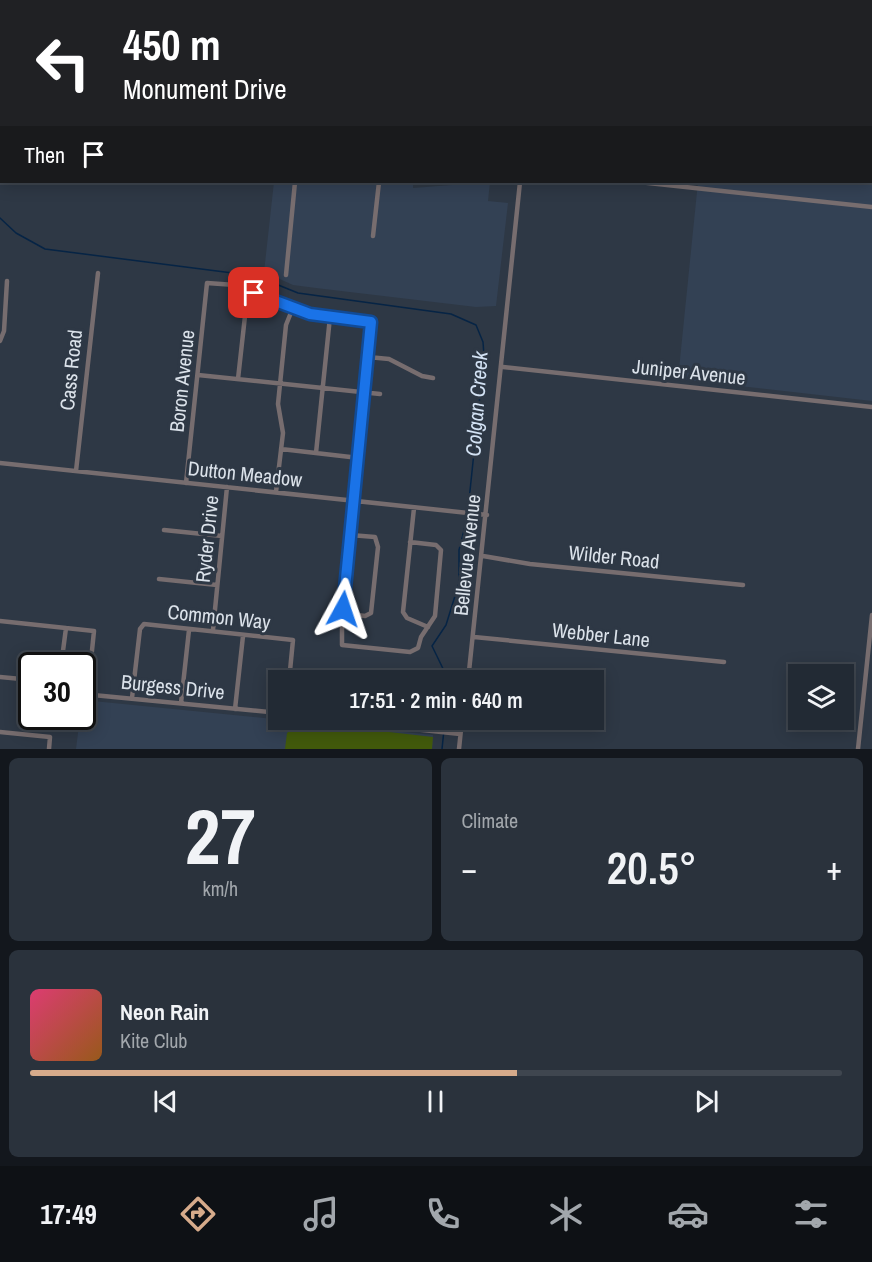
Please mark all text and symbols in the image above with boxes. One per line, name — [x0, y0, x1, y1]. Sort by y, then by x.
text: 450 m — [123, 17, 221, 73]
icon: left — [24, 24, 102, 102]
text: Monument Drive — [123, 71, 287, 107]
icon: arrive — [77, 138, 110, 171]
text: Then — [24, 140, 65, 170]
pin — [228, 267, 279, 318]
icon: arrive — [237, 276, 270, 309]
street label: Cass Road — [53, 328, 88, 412]
street label: Boron Avenue — [163, 328, 200, 433]
water label: Colgan Creek — [458, 349, 495, 457]
street label: Juniper Avenue — [631, 352, 747, 391]
street label: Dutton Meadow — [187, 454, 304, 493]
street label: Bellevue Avenue — [447, 493, 486, 617]
street label: Ryder Drive — [189, 494, 225, 584]
street label: Wilder Road — [567, 538, 661, 575]
position arrow — [311, 577, 375, 641]
street label: Common Way — [166, 598, 273, 635]
street label: Webber Lane — [551, 616, 651, 653]
speed limit sign: 30 — [18, 652, 96, 730]
map controls — [788, 664, 854, 730]
button: layers — [788, 664, 854, 730]
street label: Burgess Drive — [120, 668, 226, 705]
text: 17:51 · 2 min · 640 m — [349, 685, 523, 715]
text: 27 — [185, 783, 256, 888]
text: Climate — [462, 807, 518, 834]
text: 20.5° — [607, 837, 697, 898]
text: − — [462, 846, 477, 890]
text: + — [826, 846, 842, 890]
text: km/h — [202, 875, 238, 902]
text: Neon Rain — [120, 997, 209, 1027]
text: Kite Club — [120, 1027, 187, 1054]
icon: previous — [149, 1085, 182, 1118]
icon: pause — [419, 1085, 452, 1118]
icon: next — [690, 1085, 723, 1118]
icon: directions — [177, 1193, 219, 1235]
icon: music — [300, 1193, 342, 1235]
icon: phone — [422, 1193, 464, 1235]
icon: climate — [545, 1193, 587, 1235]
icon: car — [667, 1193, 709, 1235]
icon: filters — [790, 1193, 832, 1235]
text: 17:49 — [40, 1196, 97, 1232]

